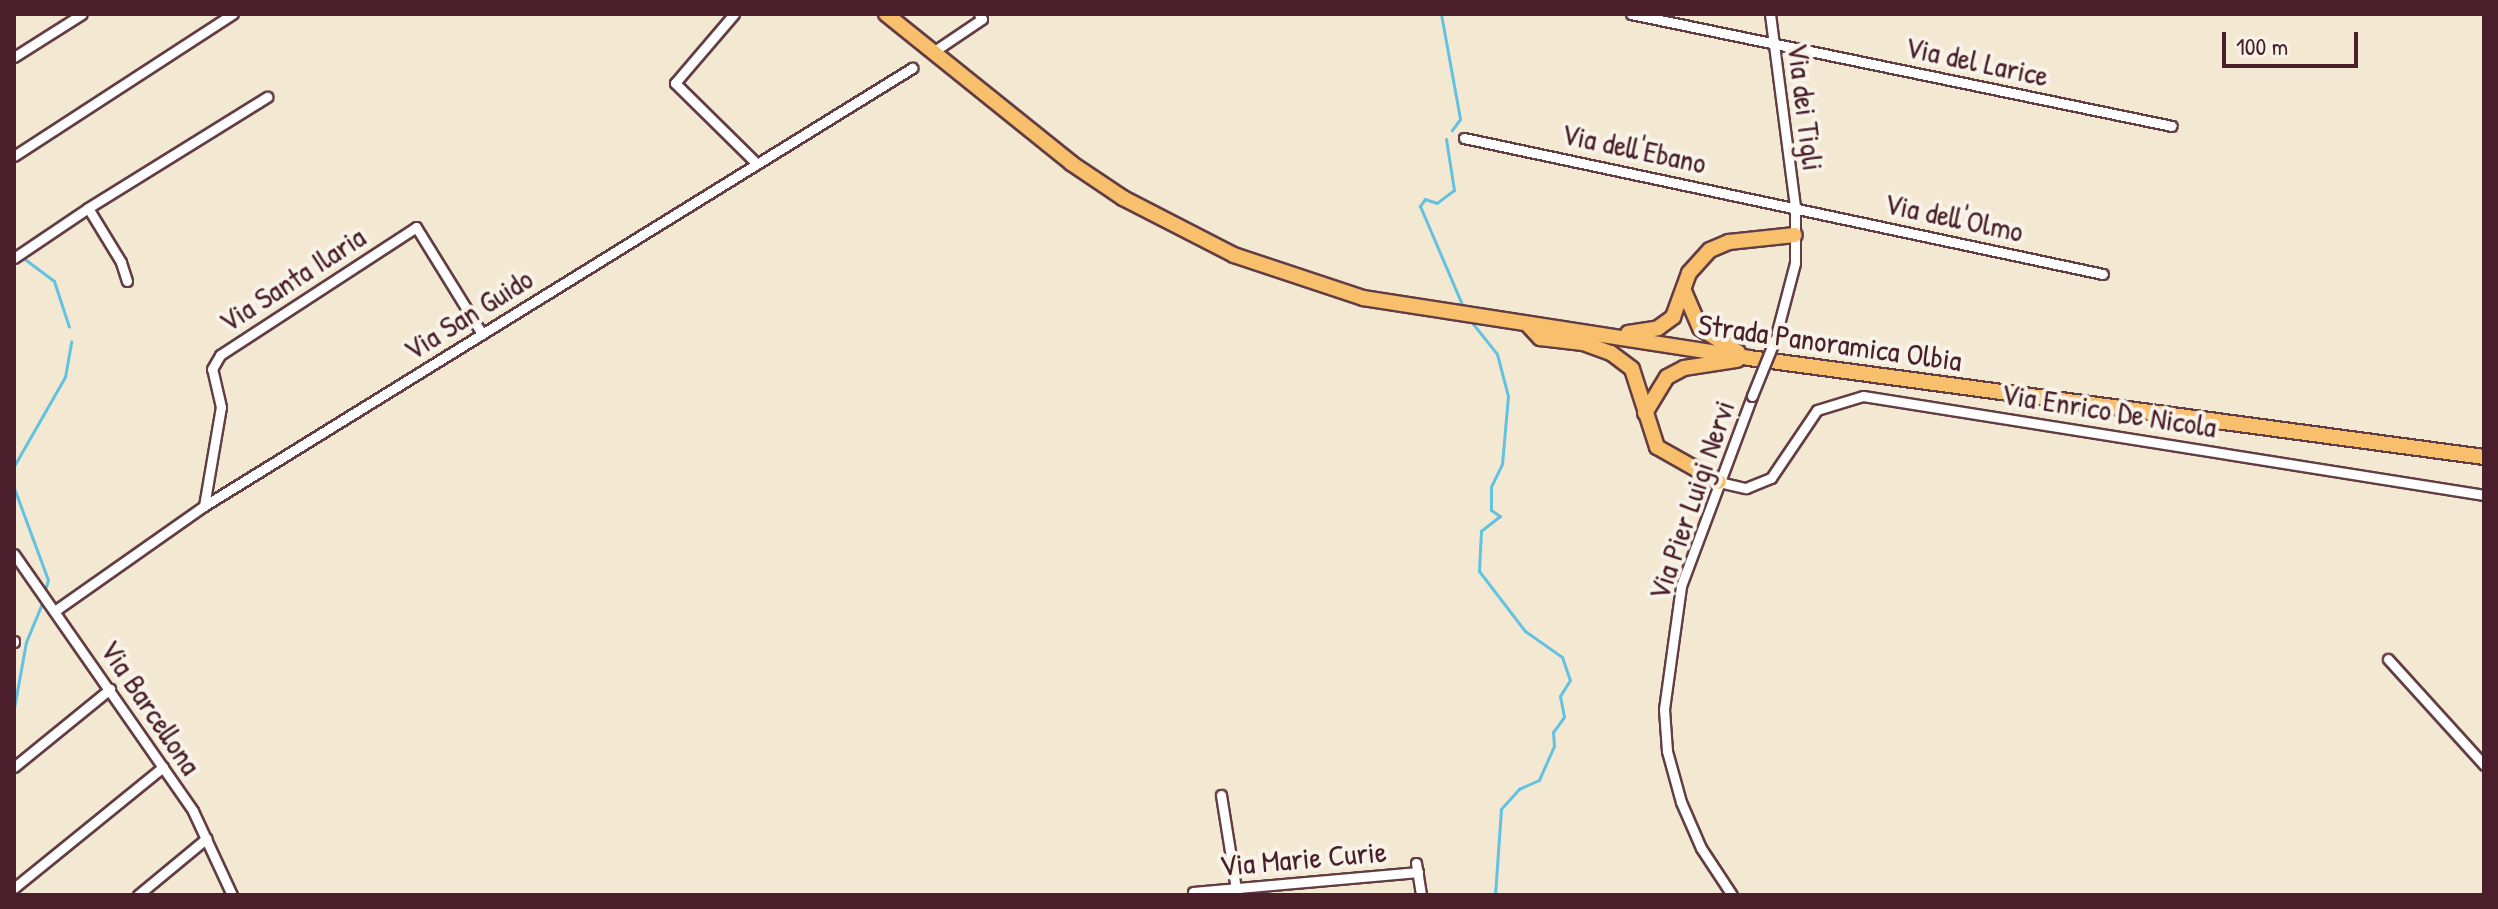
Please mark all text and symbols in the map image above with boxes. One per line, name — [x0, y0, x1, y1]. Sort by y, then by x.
scale bar — [2226, 16, 2362, 66]
street label: Via del Larice — [1902, 28, 2052, 94]
text: 100 m — [2236, 30, 2288, 62]
street label: Via dei Tigli — [1780, 41, 1832, 173]
street label: Via dell'Ebano — [1558, 115, 1710, 181]
street label: Via dell'Olmo — [1881, 185, 2027, 249]
street label: Via Santa Ilaria — [212, 218, 372, 340]
street label: Via San Guido — [397, 260, 539, 368]
street label: Strada Panoramica Olbia — [1696, 306, 1964, 378]
street label: Via Enrico De Nicola — [1999, 375, 2219, 445]
street label: Via Pier Luigi Nervi — [1640, 395, 1742, 605]
street label: Via Barcellona — [93, 633, 209, 781]
street label: Via Marie Curie — [1218, 833, 1388, 883]

